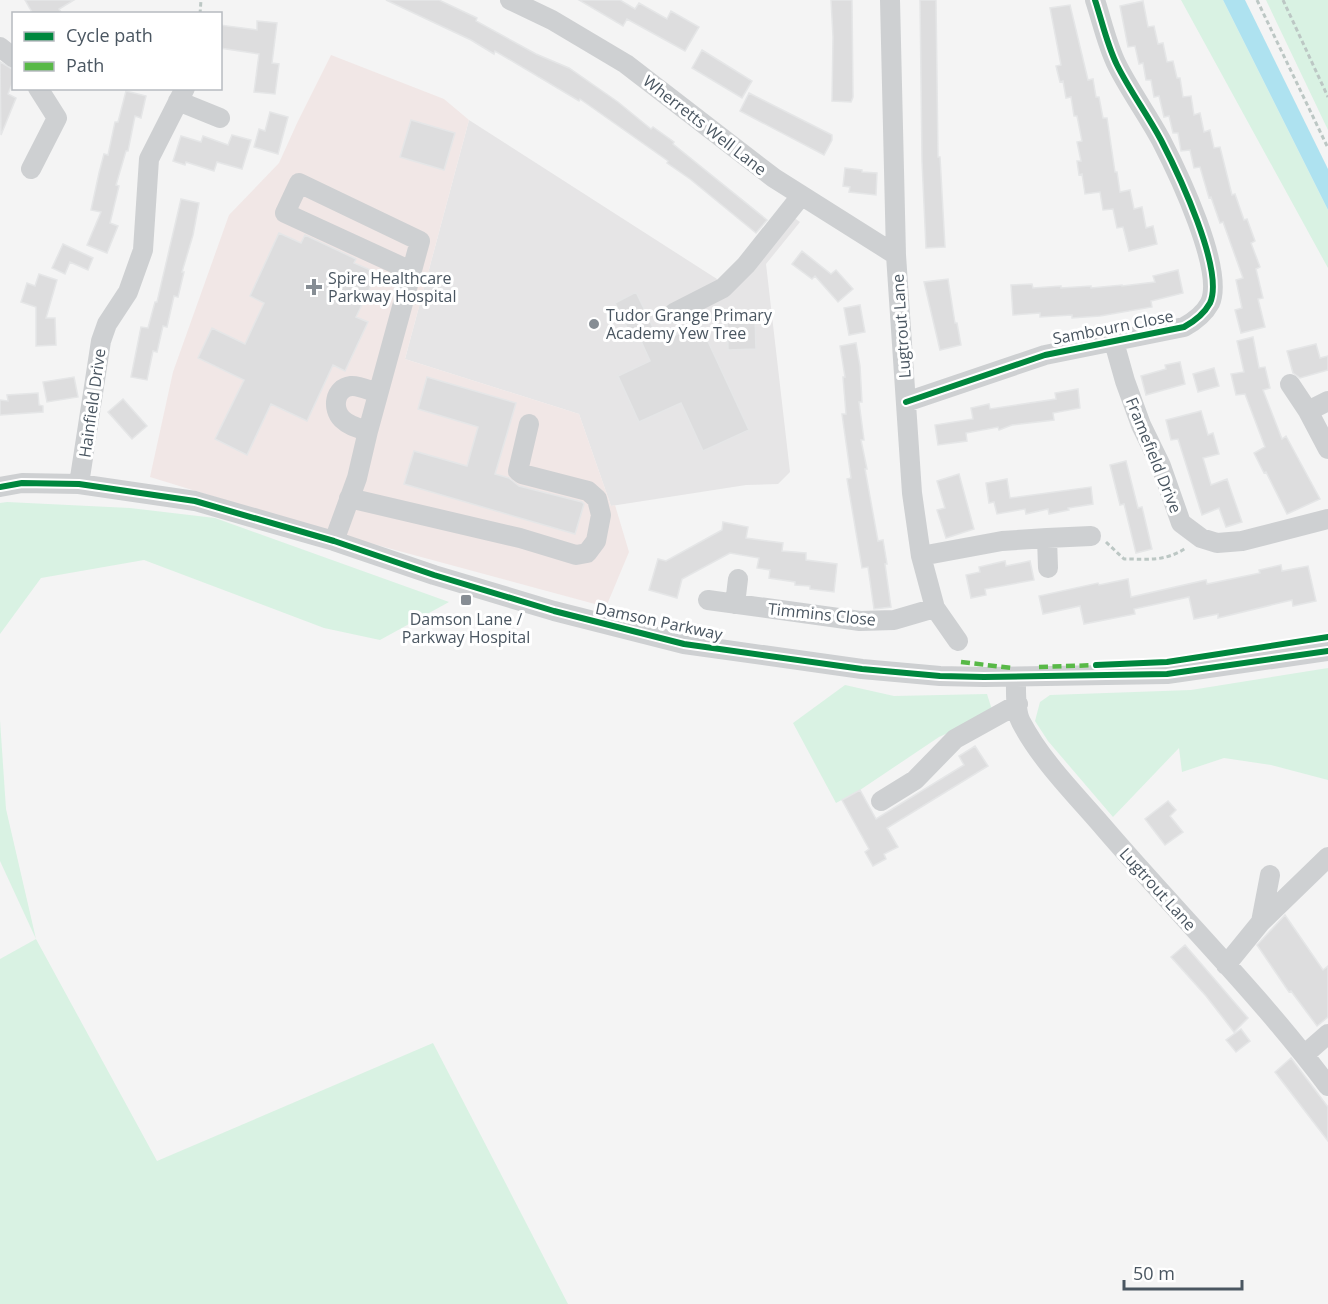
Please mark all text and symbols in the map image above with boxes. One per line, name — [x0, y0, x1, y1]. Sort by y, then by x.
legend — [12, 12, 222, 90]
text: Cycle path — [66, 23, 153, 47]
text: Path — [66, 53, 104, 77]
street label: Wherretts Well Lane — [639, 70, 771, 180]
place label: Spire Healthcare Parkway Hospital — [328, 267, 456, 307]
street label: Lugtrout Lane — [886, 273, 916, 379]
marker: Spire Healthcare Parkway Hospital — [305, 278, 323, 296]
place label: Tudor Grange Primary Academy Yew Tree — [606, 304, 773, 344]
street label: Sambourn Close — [1051, 305, 1175, 349]
marker: Tudor Grange Primary Academy Yew Tree — [587, 317, 601, 331]
street label: Hainfield Drive — [73, 347, 111, 459]
street label: Framefield Drive — [1121, 394, 1187, 516]
marker: Damson Lane / Parkway Hospital — [459, 593, 473, 607]
street label: Damson Parkway — [593, 597, 725, 645]
street label: Timmins Close — [767, 597, 877, 631]
place label: Damson Lane / Parkway Hospital — [402, 608, 530, 648]
street label: Lugtrout Lane — [1115, 843, 1201, 935]
scale bar — [1124, 1253, 1242, 1291]
text: 50 m — [1133, 1261, 1175, 1285]

